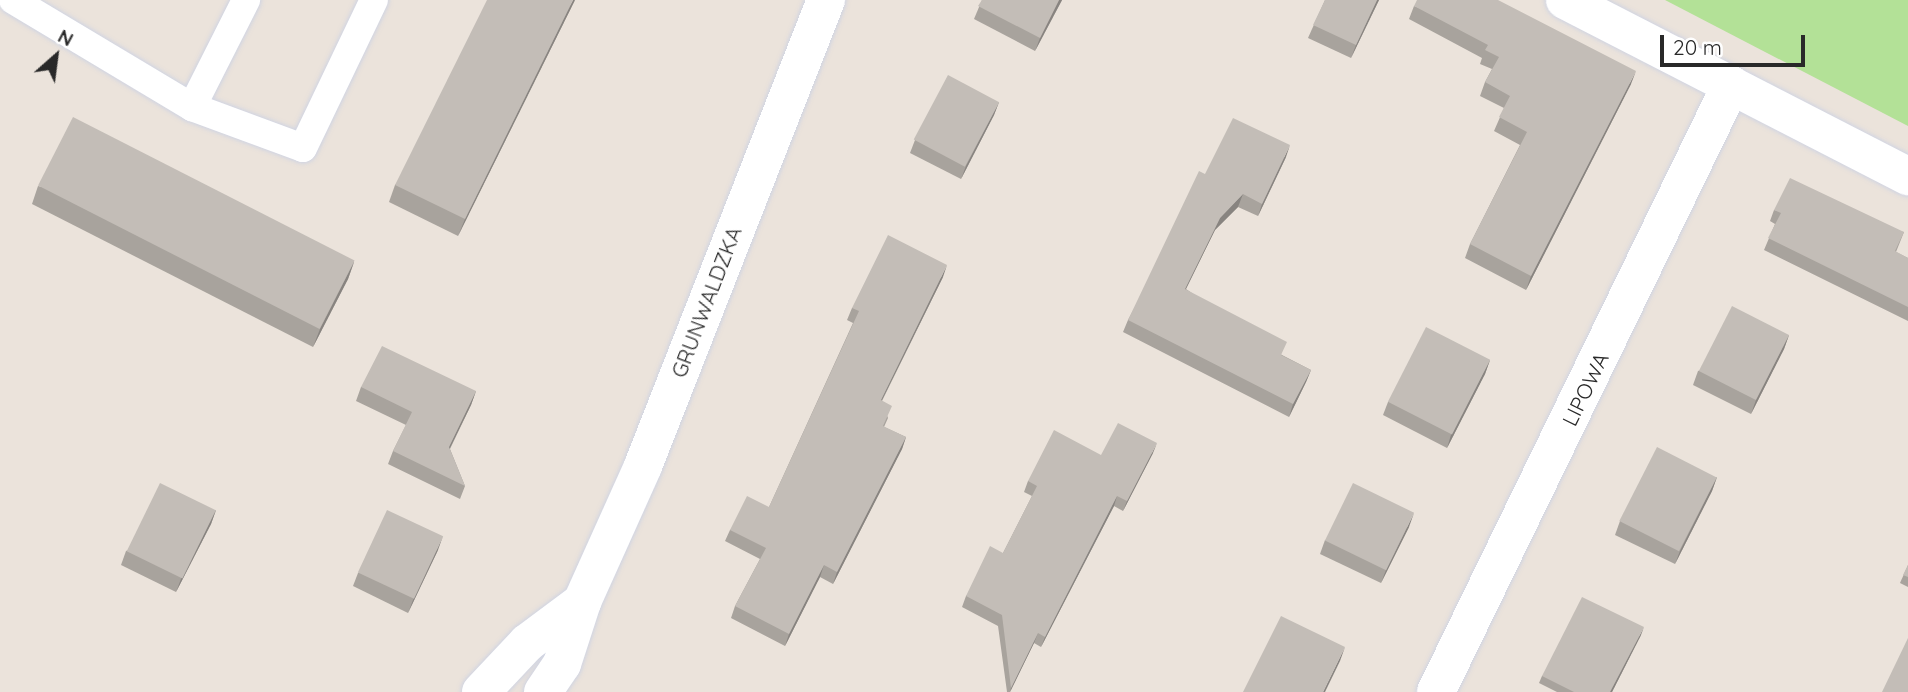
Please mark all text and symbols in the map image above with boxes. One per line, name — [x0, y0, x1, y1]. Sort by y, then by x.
north arrow — [21, 21, 91, 91]
scale bar — [1663, 21, 1808, 65]
text: N — [54, 24, 78, 51]
text: 20 m — [1673, 34, 1722, 60]
street label: GRUNWALDZKA — [666, 223, 746, 381]
street label: LIPOWA — [1557, 348, 1613, 430]

